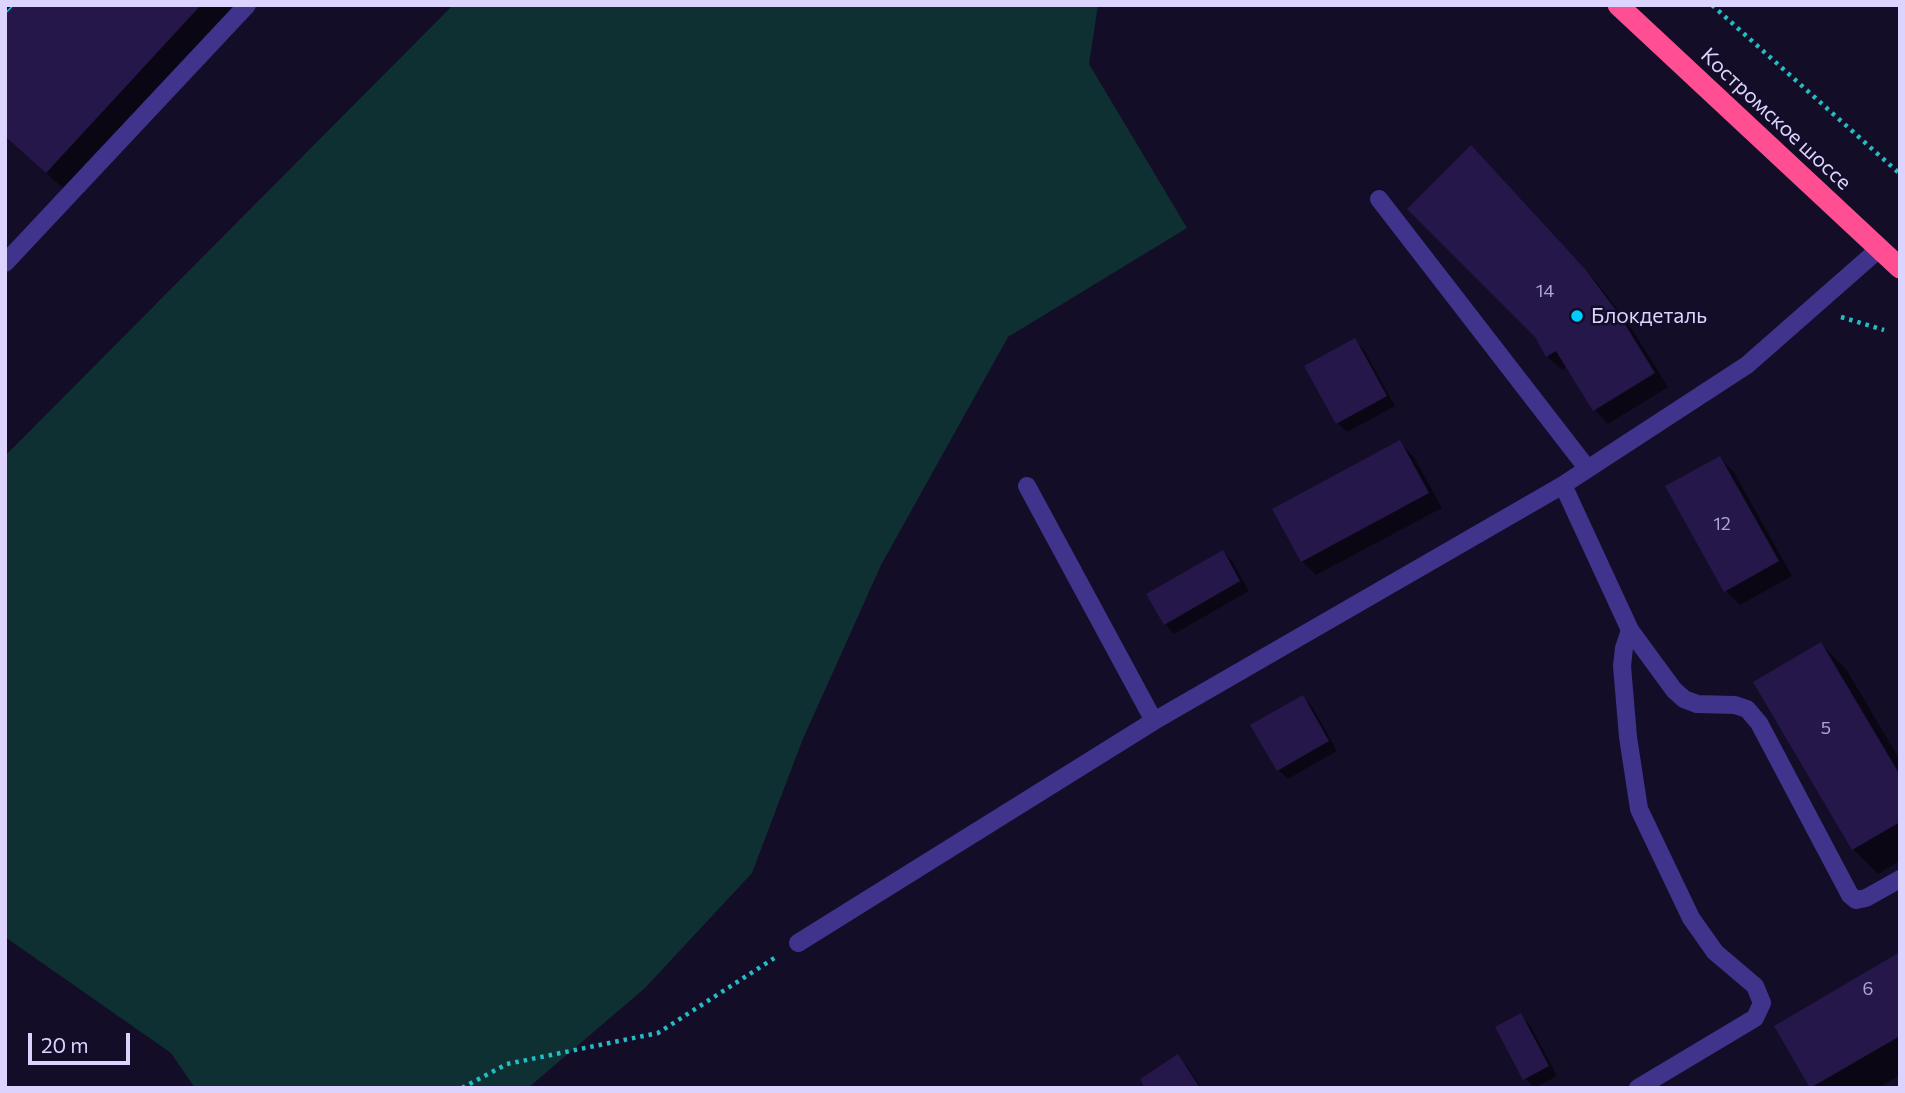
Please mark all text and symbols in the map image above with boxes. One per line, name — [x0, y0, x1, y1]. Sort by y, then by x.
street label: Костромское шоссе — [1696, 43, 1856, 195]
house number: 14 — [1536, 280, 1554, 302]
place label: Блокдеталь — [1591, 303, 1707, 329]
marker: Блокдеталь — [1569, 308, 1585, 324]
house number: 12 — [1713, 513, 1731, 535]
house number: 5 — [1821, 717, 1831, 739]
house number: 6 — [1863, 978, 1873, 1000]
scale bar — [32, 1020, 133, 1064]
text: 20 m — [41, 1032, 89, 1057]

